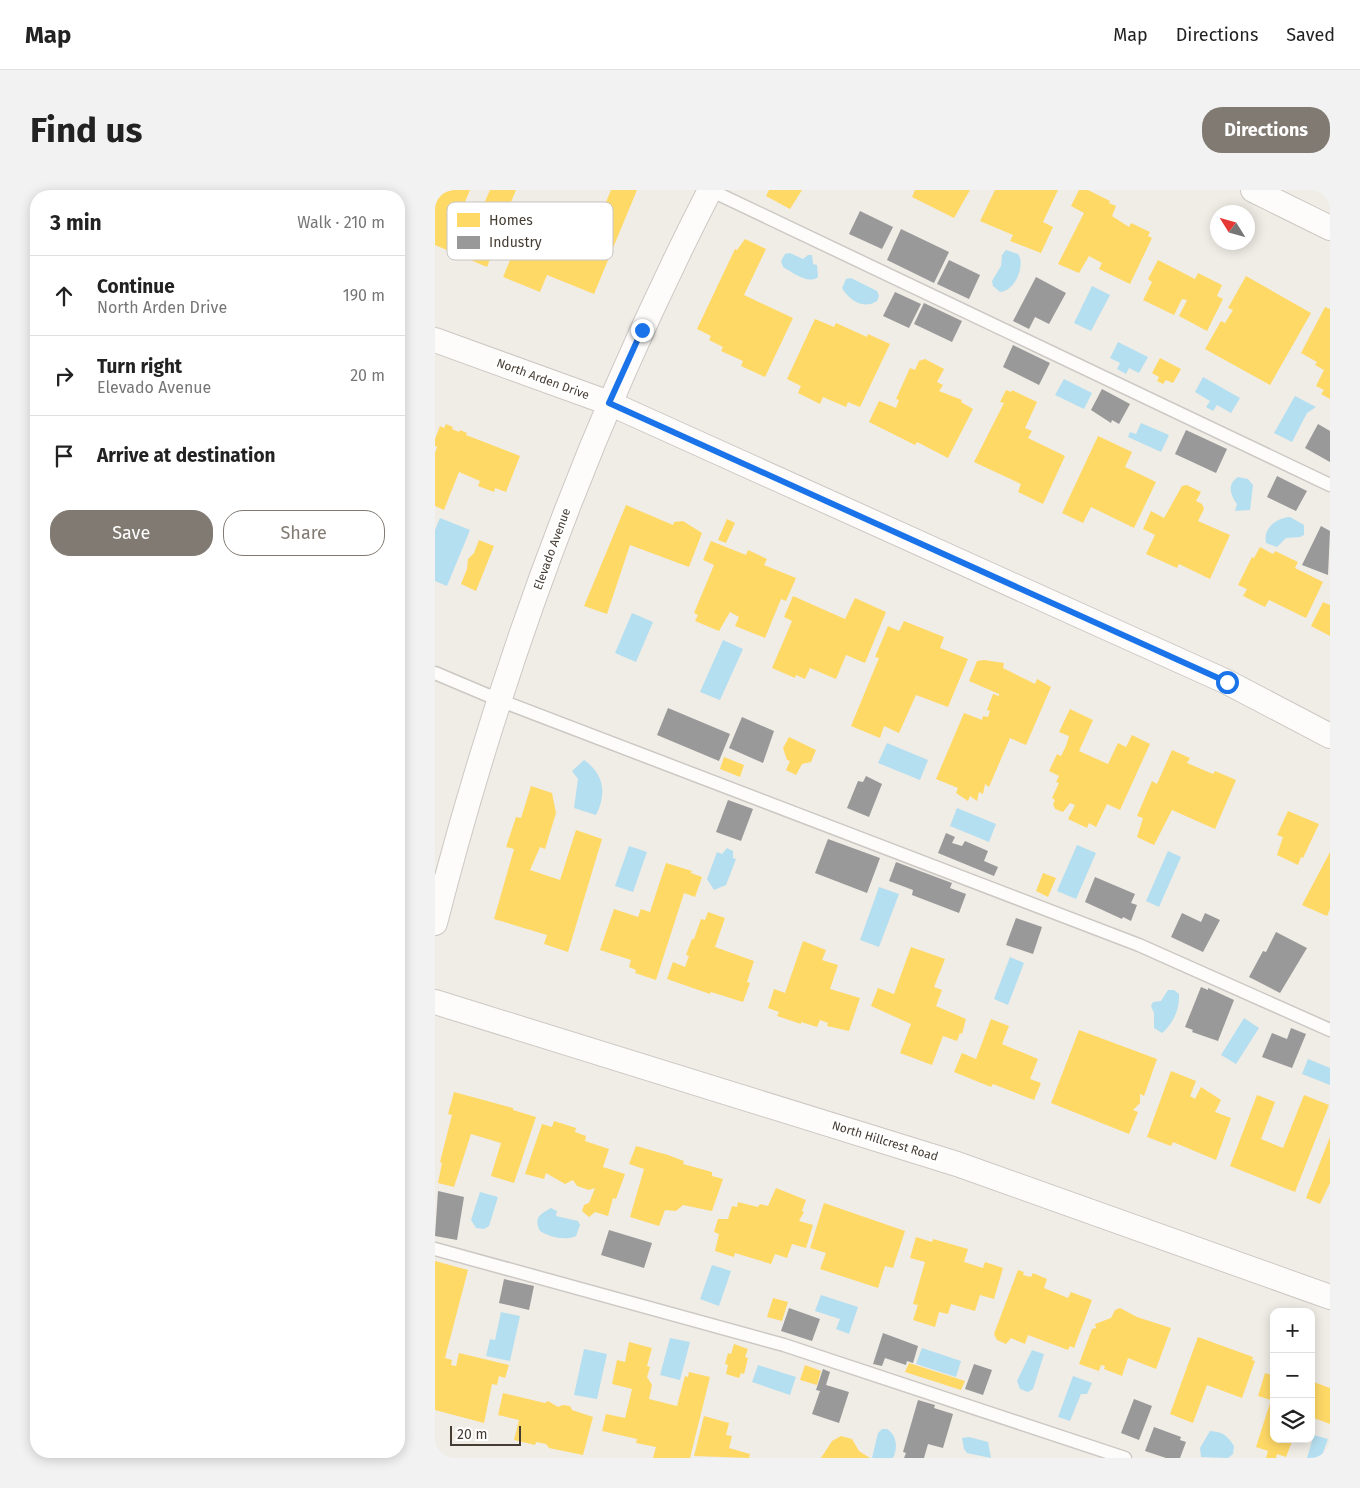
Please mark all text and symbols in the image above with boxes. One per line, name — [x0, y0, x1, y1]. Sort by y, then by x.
text: Map — [25, 21, 71, 49]
text: Map — [1113, 24, 1148, 46]
text: Directions — [1176, 24, 1258, 46]
text: Saved — [1286, 24, 1335, 46]
button: Directions — [1202, 107, 1330, 153]
text: Find us — [30, 109, 142, 151]
legend — [447, 202, 613, 260]
north arrow — [1210, 205, 1255, 250]
text: 3 min — [50, 210, 102, 236]
text: Homes — [489, 212, 533, 229]
text: Walk · 210 m — [297, 213, 385, 232]
text: Industry — [489, 234, 542, 251]
text: Continue — [97, 275, 175, 298]
icon: ahead — [50, 282, 78, 310]
text: 190 m — [343, 286, 385, 305]
text: North Arden Drive — [97, 298, 227, 317]
route end — [631, 319, 654, 342]
text: Turn right — [97, 355, 182, 378]
street label: North Arden Drive — [495, 356, 591, 402]
icon: right — [50, 362, 78, 390]
text: 20 m — [350, 366, 385, 385]
text: Elevado Avenue — [97, 378, 211, 397]
icon: arrive — [50, 442, 78, 470]
text: Arrive at destination — [97, 444, 276, 467]
street label: Elevado Avenue — [531, 506, 573, 592]
button: Save — [50, 510, 213, 556]
button: Share — [223, 510, 385, 556]
route start — [1216, 671, 1239, 694]
street label: North Hillcrest Road — [830, 1118, 940, 1164]
map controls — [1270, 1308, 1315, 1443]
button: + — [1270, 1308, 1315, 1353]
button: − — [1270, 1353, 1315, 1398]
button: layers — [1270, 1398, 1315, 1443]
scale bar — [450, 1423, 521, 1446]
text: 20 m — [457, 1426, 487, 1443]

